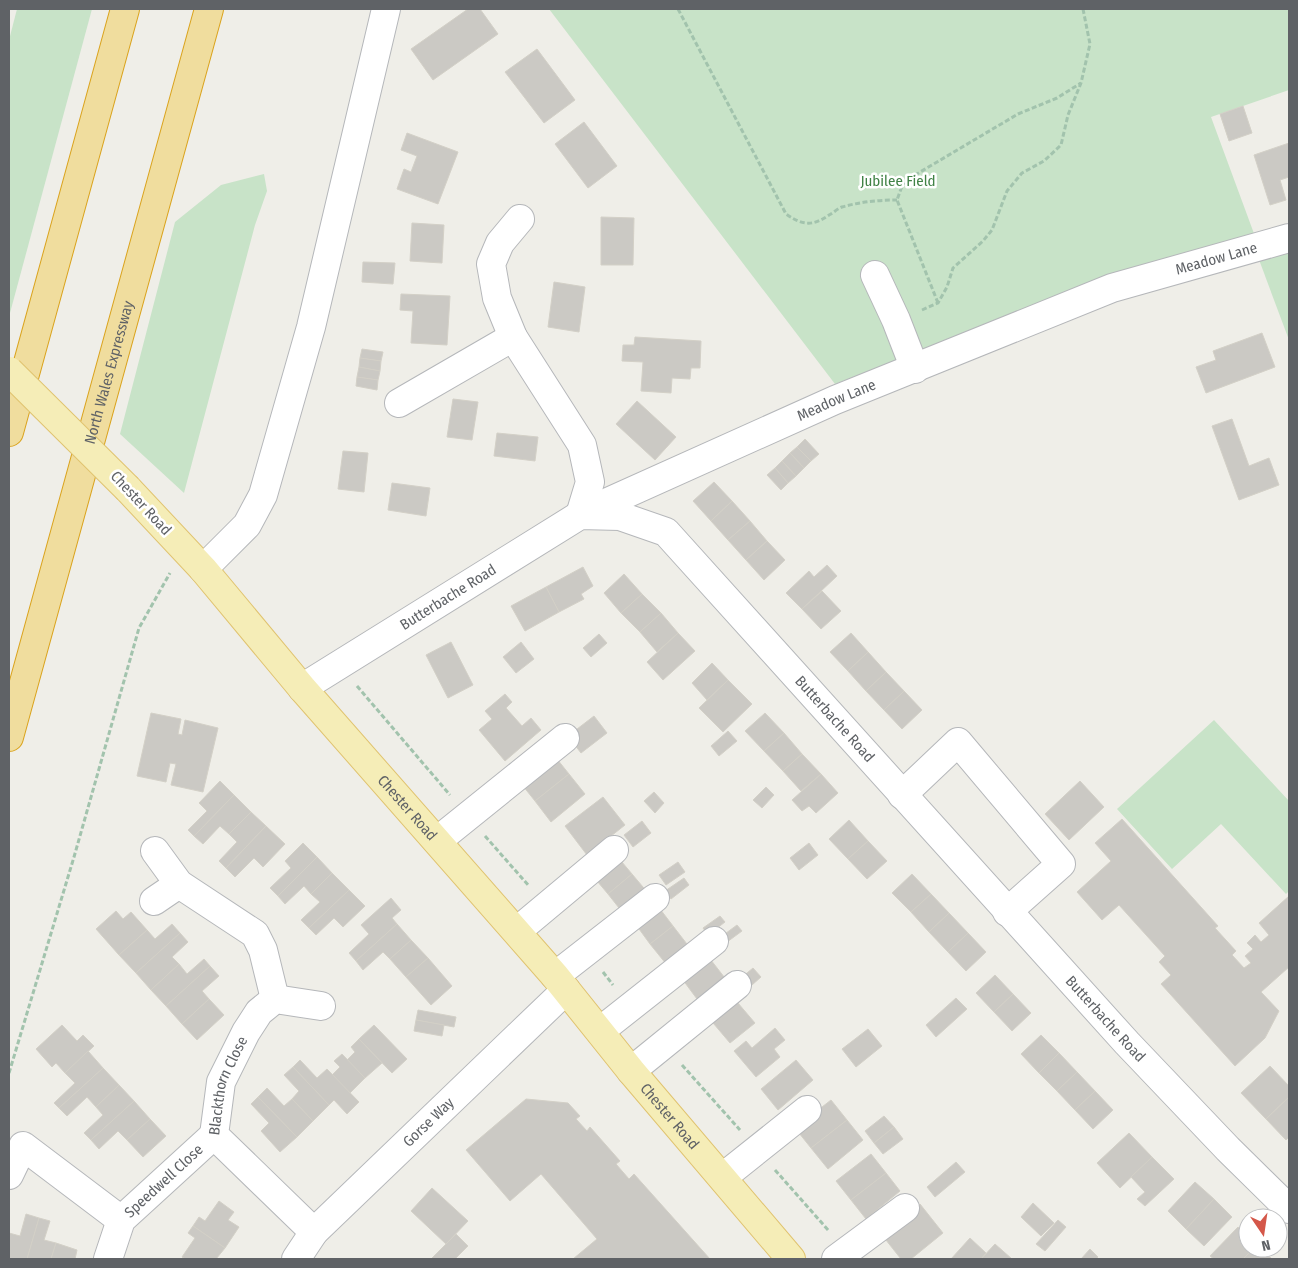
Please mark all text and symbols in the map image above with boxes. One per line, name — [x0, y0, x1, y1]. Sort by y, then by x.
park label: Jubilee Field — [860, 172, 936, 190]
street label: Meadow Lane — [1174, 238, 1259, 279]
street label: North Wales Expressway — [81, 299, 137, 446]
street label: Meadow Lane — [794, 375, 878, 425]
street label: Chester Road — [107, 467, 175, 539]
street label: Butterbache Road — [397, 560, 499, 634]
street label: Butterbache Road — [791, 672, 878, 766]
street label: Chester Road — [374, 771, 441, 844]
street label: Butterbache Road — [1062, 972, 1149, 1066]
street label: Blackthorn Close — [205, 1033, 251, 1136]
street label: Chester Road — [636, 1080, 703, 1153]
street label: Gorse Way — [399, 1093, 458, 1151]
street label: Speedwell Close — [121, 1141, 207, 1221]
north arrow — [1238, 1208, 1288, 1258]
text: N — [1260, 1236, 1272, 1254]

